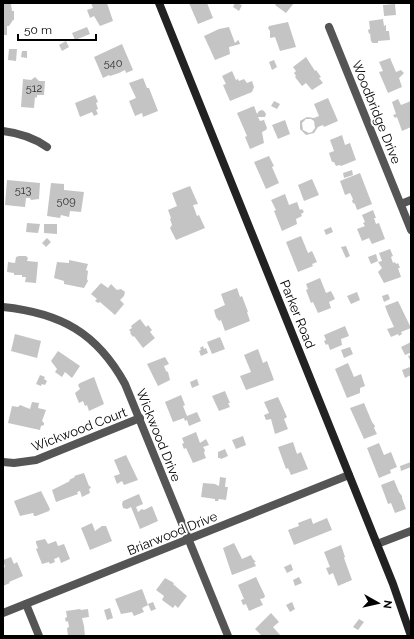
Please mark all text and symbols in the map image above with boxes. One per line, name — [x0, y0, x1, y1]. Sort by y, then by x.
scale bar — [18, 16, 96, 42]
text: 50 m — [24, 23, 52, 37]
house number: 540 — [104, 57, 123, 70]
street label: Woodbridge Drive — [349, 58, 404, 166]
house number: 512 — [26, 82, 42, 95]
house number: 513 — [15, 184, 31, 197]
house number: 509 — [56, 195, 76, 208]
street label: Parker Road — [277, 278, 318, 351]
street label: Wickwood Drive — [133, 387, 184, 484]
street label: Wickwood Court — [29, 404, 130, 455]
street label: Briarwood Drive — [125, 508, 220, 558]
north arrow — [358, 583, 398, 623]
text: N — [380, 599, 394, 609]

